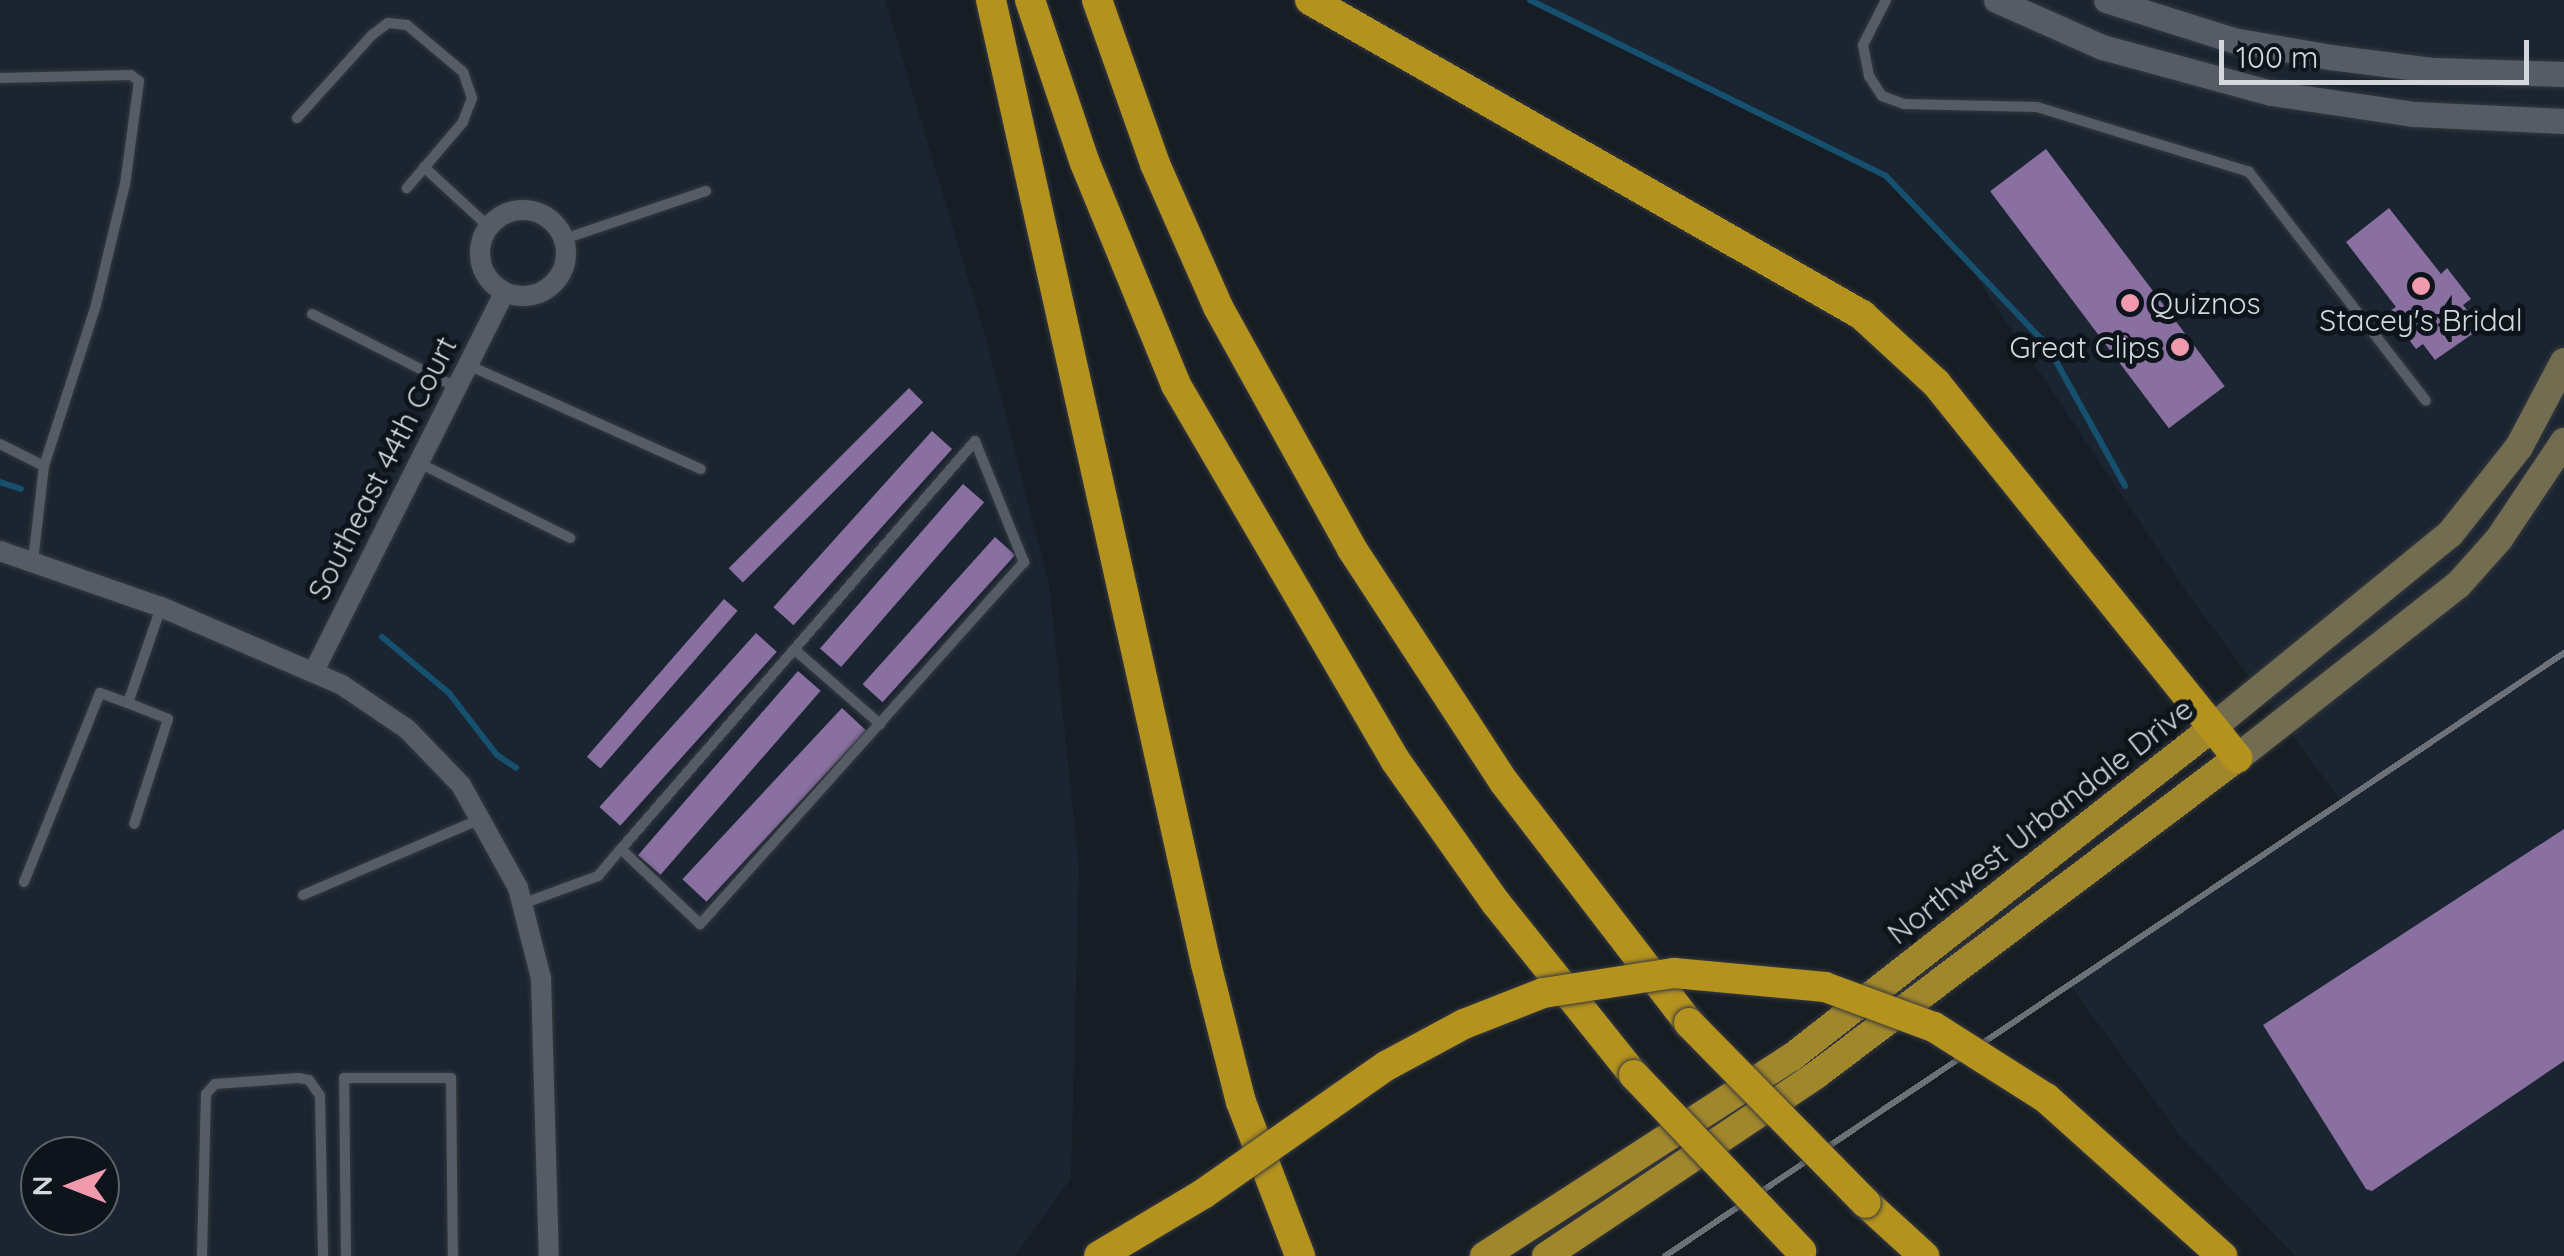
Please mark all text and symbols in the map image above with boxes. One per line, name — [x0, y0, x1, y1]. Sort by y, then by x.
scale bar — [2224, 20, 2534, 82]
text: 100 m — [2236, 38, 2318, 76]
marker: Stacey's Bridal — [2410, 275, 2432, 297]
place label: Quiznos — [2150, 285, 2261, 321]
marker: Quiznos — [2119, 292, 2141, 314]
place label: Stacey's Bridal — [2319, 302, 2523, 338]
place label: Great Clips — [2009, 329, 2160, 365]
street label: Southeast 44th Court — [300, 330, 464, 606]
marker: Great Clips — [2169, 336, 2191, 358]
street label: Northwest Urbandale Drive — [1880, 691, 2200, 951]
north arrow — [20, 1136, 120, 1236]
text: N — [24, 1176, 59, 1196]

